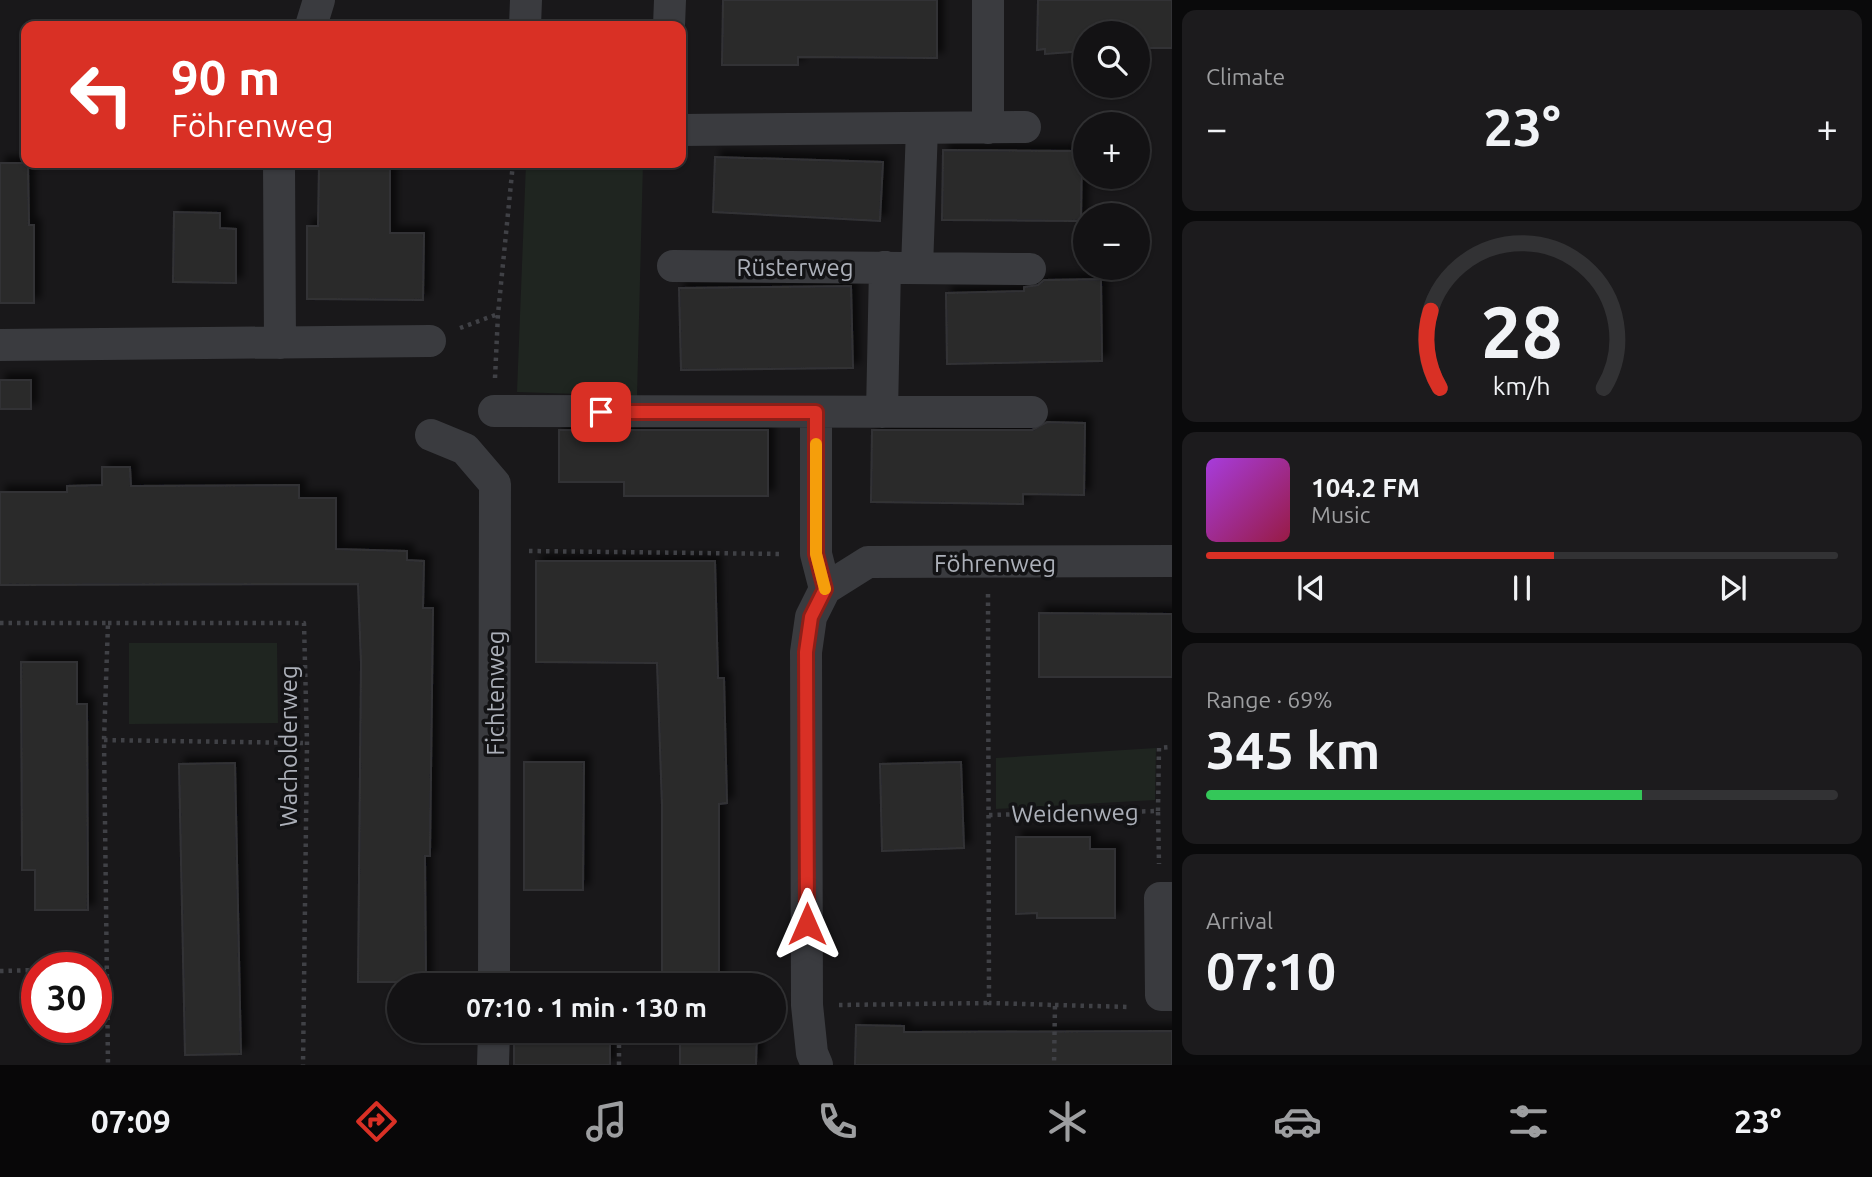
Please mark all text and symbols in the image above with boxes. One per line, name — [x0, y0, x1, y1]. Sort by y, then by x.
map controls — [1073, 21, 1150, 280]
button: search — [1073, 21, 1150, 98]
icon: left — [56, 49, 147, 140]
text: 90 m — [171, 49, 280, 104]
text: Climate — [1206, 64, 1285, 89]
text: 23° — [1483, 98, 1561, 156]
text: Föhrenweg — [171, 107, 334, 143]
text: − — [1206, 107, 1227, 149]
text: + — [1817, 107, 1838, 149]
button: + — [1073, 112, 1150, 189]
button: − — [1073, 203, 1150, 280]
street label: Rüsterweg — [737, 254, 853, 281]
text: 28 — [1481, 290, 1563, 372]
text: km/h — [1493, 371, 1551, 399]
pin — [571, 382, 631, 442]
icon: arrive — [582, 393, 620, 431]
text: 104.2 FM — [1311, 473, 1420, 502]
text: Music — [1311, 502, 1370, 527]
street label: Föhrenweg — [934, 550, 1056, 577]
icon: previous — [1292, 569, 1330, 607]
icon: pause — [1503, 569, 1541, 607]
icon: next — [1714, 569, 1752, 607]
street label: Fichtenweg — [482, 630, 509, 756]
street label: Wacholderweg — [275, 665, 302, 827]
text: Range · 69% — [1206, 687, 1333, 712]
text: 345 km — [1206, 721, 1380, 779]
street label: Weidenweg — [1011, 798, 1139, 828]
position arrow — [770, 887, 844, 961]
text: Arrival — [1206, 908, 1273, 933]
text: 07:10 — [1206, 942, 1336, 1000]
speed limit sign: 30 — [21, 952, 112, 1043]
text: 07:10 · 1 min · 130 m — [466, 993, 707, 1022]
icon: directions — [352, 1097, 401, 1146]
icon: music — [582, 1097, 631, 1146]
icon: phone — [813, 1097, 862, 1146]
icon: climate — [1043, 1097, 1092, 1146]
icon: car — [1273, 1097, 1322, 1146]
icon: filters — [1504, 1097, 1553, 1146]
text: 07:09 — [91, 1103, 171, 1139]
text: 23° — [1734, 1103, 1781, 1139]

